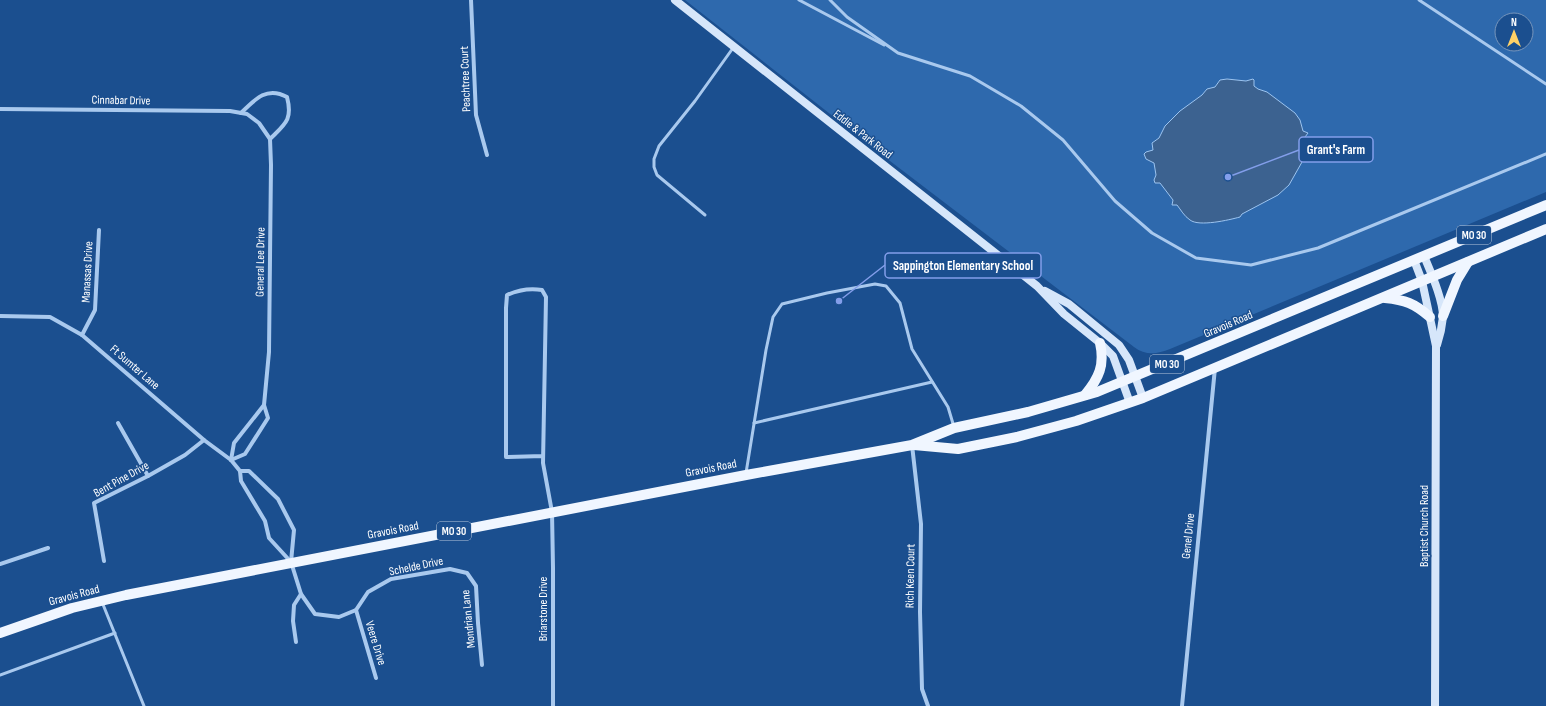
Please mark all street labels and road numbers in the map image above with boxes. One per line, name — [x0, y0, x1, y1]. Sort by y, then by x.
street label: Peachtree Court — [457, 45, 474, 112]
street label: Cinnabar Drive — [91, 92, 151, 109]
street label: Eddie & Park Road — [830, 107, 895, 162]
road number: MO 30 — [1457, 226, 1491, 244]
street label: General Lee Drive — [252, 227, 269, 297]
street label: Manassas Drive — [78, 241, 97, 303]
street label: Gravois Road — [1201, 307, 1255, 341]
street label: Ft Sumter Lane — [107, 342, 163, 393]
road number: MO 30 — [1150, 355, 1184, 373]
street label: Gravois Road — [684, 456, 738, 481]
street label: Bent Pine Drive — [91, 458, 152, 501]
street label: Baptist Church Road — [1417, 485, 1432, 567]
street label: Genel Drive — [1179, 512, 1198, 560]
street label: Gravois Road — [366, 518, 420, 543]
road number: MO 30 — [437, 522, 471, 540]
street label: Rich Keen Court — [902, 543, 919, 608]
street label: Schelde Drive — [388, 553, 445, 580]
street label: Briarstone Drive — [536, 577, 551, 641]
street label: Gravois Road — [47, 582, 101, 609]
street label: Mondrian Lane — [458, 589, 479, 649]
street label: Veere Drive — [362, 619, 389, 667]

